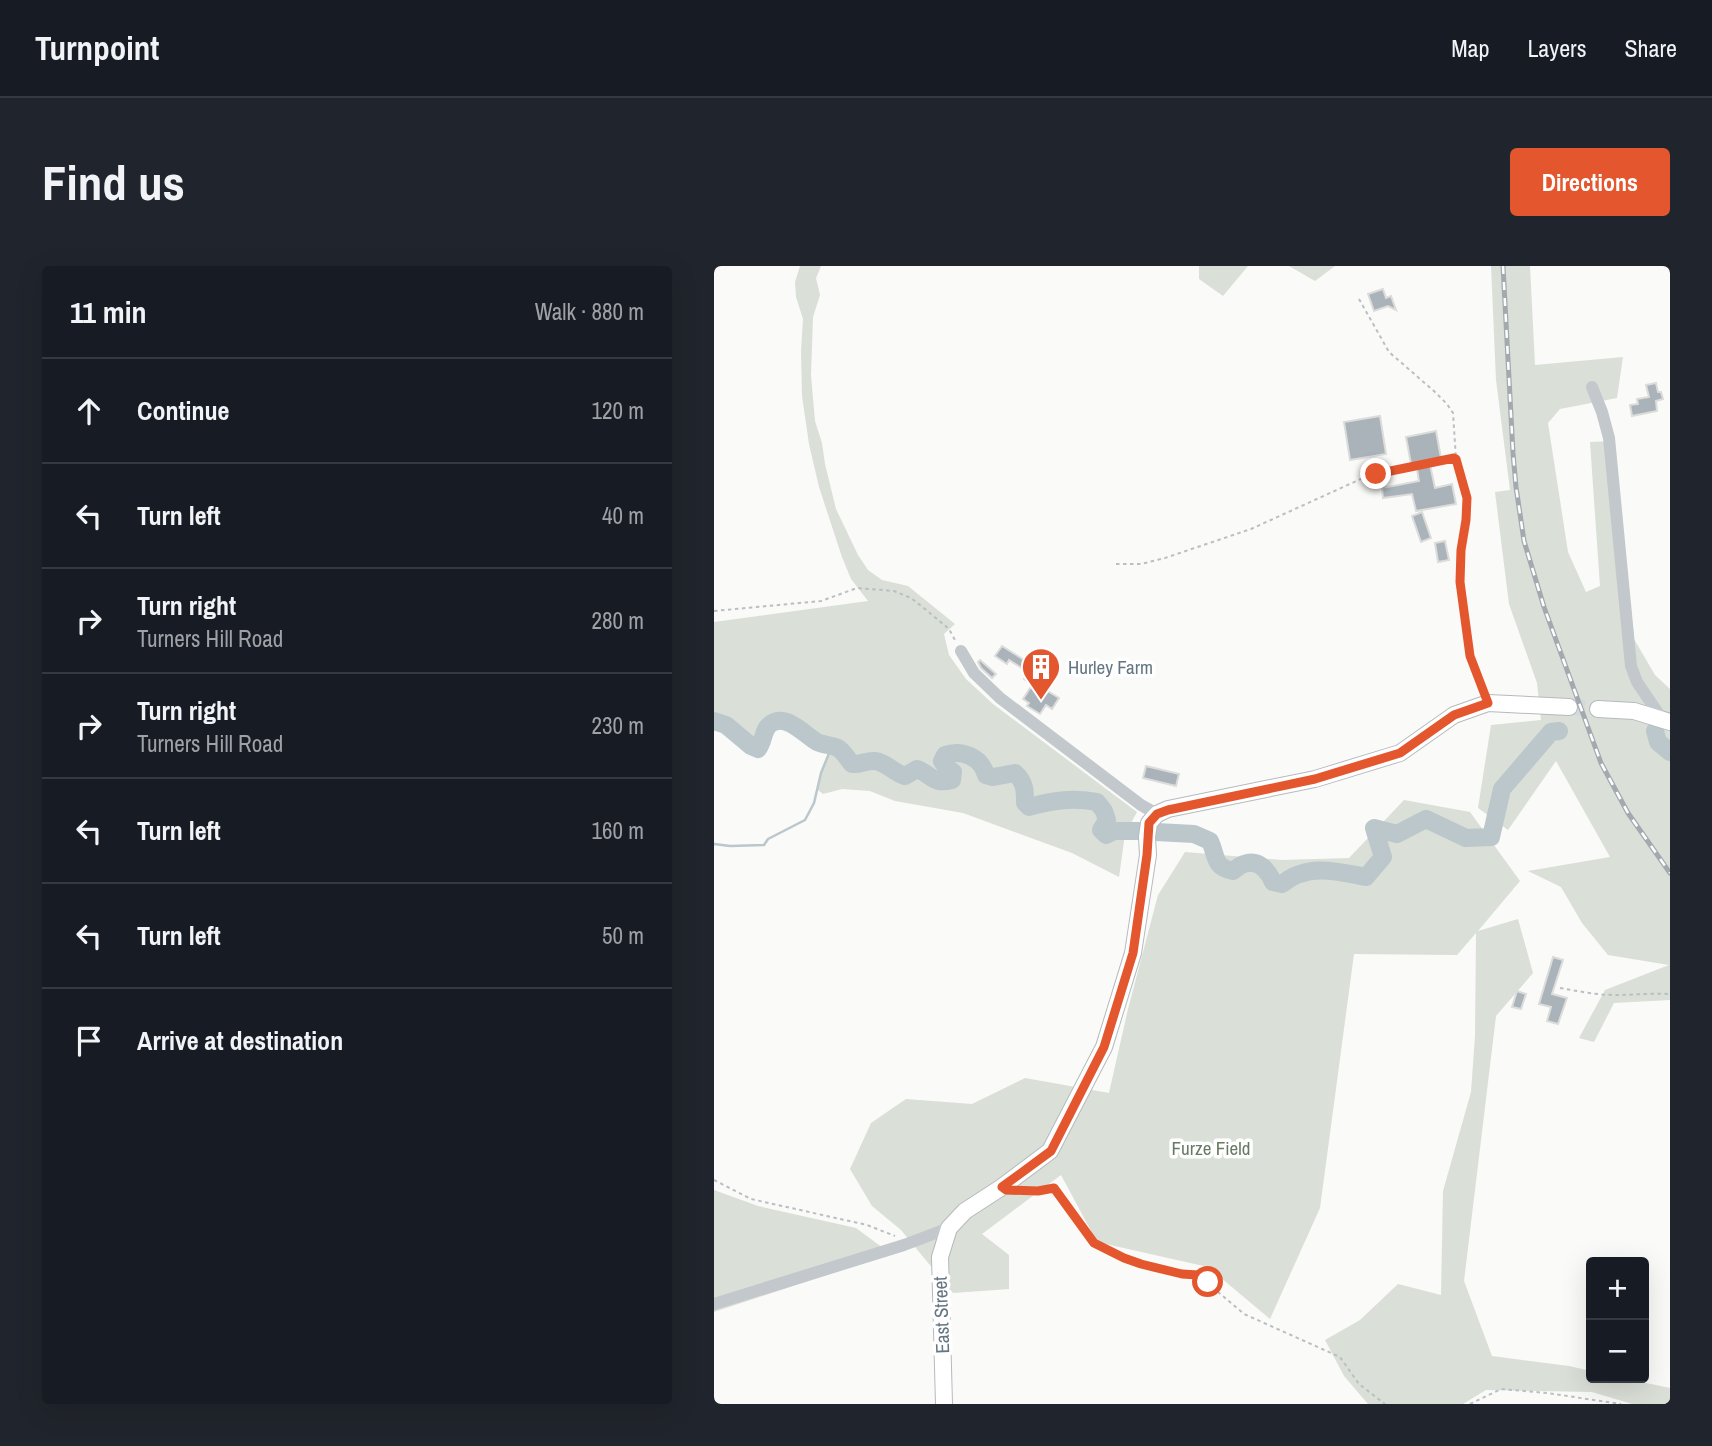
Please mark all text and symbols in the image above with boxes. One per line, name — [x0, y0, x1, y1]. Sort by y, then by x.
text: Turnpoint — [35, 26, 159, 70]
text: Map — [1451, 32, 1489, 64]
text: Layers — [1527, 32, 1586, 64]
text: Share — [1624, 32, 1677, 64]
button: Directions — [1510, 148, 1670, 216]
text: Find us — [42, 149, 185, 215]
text: 11 min — [70, 292, 147, 332]
text: Walk · 880 m — [535, 296, 644, 327]
icon: ahead — [70, 392, 108, 430]
text: Continue — [137, 393, 229, 428]
text: 120 m — [592, 395, 644, 426]
route end — [1360, 458, 1391, 489]
icon: left — [70, 497, 108, 535]
text: Turn left — [137, 498, 221, 533]
text: 40 m — [602, 500, 644, 531]
text: Turn right — [137, 588, 236, 623]
icon: right — [70, 602, 108, 640]
text: 280 m — [592, 605, 644, 636]
text: Turners Hill Road — [137, 623, 283, 654]
building icon: Hurley Farm — [1020, 646, 1062, 701]
place label: Hurley Farm — [1068, 654, 1153, 680]
text: Turn right — [137, 693, 236, 728]
icon: right — [70, 707, 108, 745]
text: 230 m — [592, 710, 644, 741]
text: Turners Hill Road — [137, 728, 283, 759]
icon: left — [70, 812, 108, 850]
text: Turn left — [137, 813, 221, 848]
text: 160 m — [592, 815, 644, 846]
icon: left — [70, 917, 108, 955]
text: Turn left — [137, 918, 221, 953]
text: 50 m — [602, 920, 644, 951]
icon: arrive — [70, 1022, 108, 1060]
text: Arrive at destination — [137, 1023, 343, 1058]
park label: Furze Field — [1172, 1135, 1250, 1161]
map controls — [1586, 1257, 1649, 1383]
button: + — [1586, 1257, 1649, 1320]
route start — [1192, 1266, 1223, 1297]
street label: East Street — [927, 1275, 955, 1354]
button: − — [1586, 1320, 1649, 1383]

